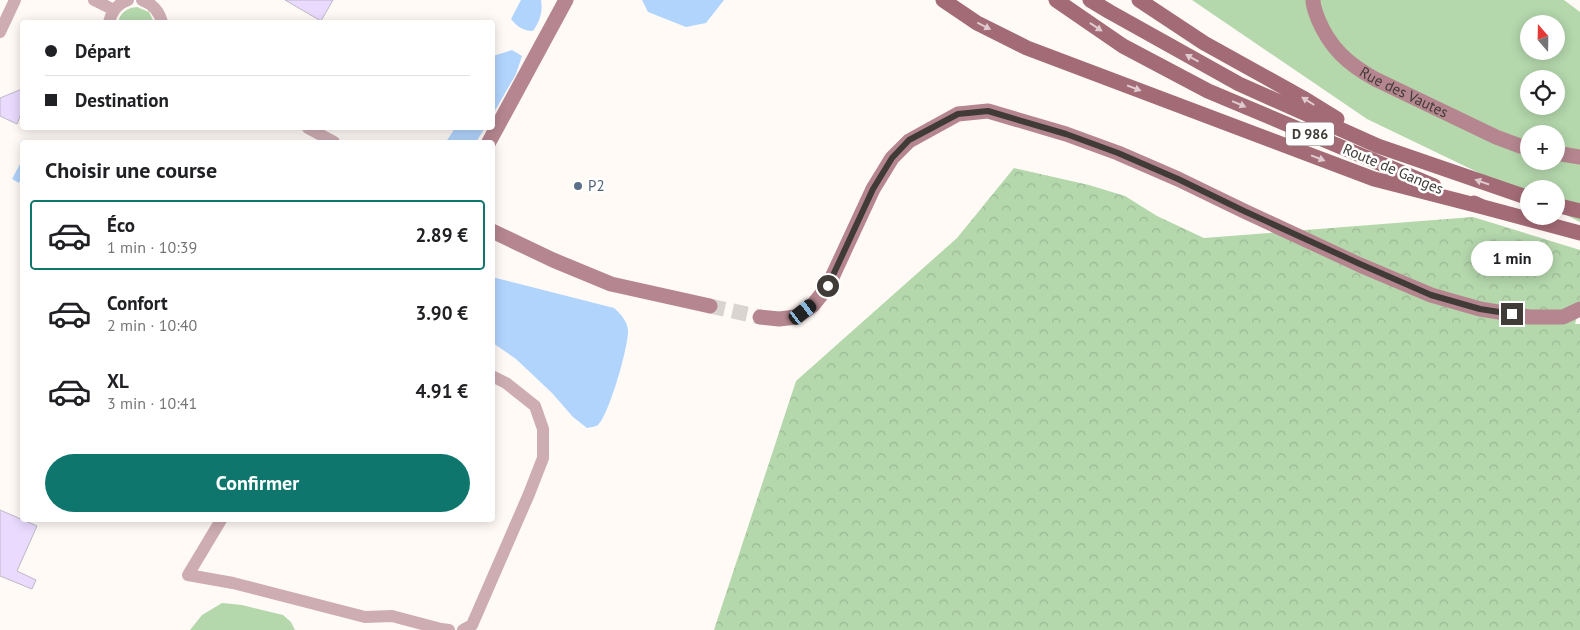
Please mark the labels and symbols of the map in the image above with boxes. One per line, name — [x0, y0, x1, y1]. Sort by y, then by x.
north arrow — [1520, 15, 1565, 60]
one-way arrow — [976, 22, 991, 30]
one-way arrow — [1089, 23, 1103, 32]
one-way arrow — [1185, 53, 1198, 62]
street label: Rue des Vautes — [1356, 62, 1451, 122]
one-way arrow — [1126, 85, 1141, 92]
one-way arrow — [1301, 96, 1314, 105]
one-way arrow — [1232, 101, 1246, 109]
road number: D 986 — [1286, 122, 1334, 146]
street label: Route de Ganges — [1340, 139, 1446, 198]
one-way arrow — [1311, 155, 1326, 162]
place label: P2 — [588, 176, 605, 195]
one-way arrow — [1475, 178, 1490, 186]
marker: P2 — [572, 180, 584, 192]
callout: 1 min — [1471, 242, 1553, 276]
route start — [817, 275, 839, 297]
car — [786, 297, 819, 327]
route end — [1501, 303, 1523, 325]

